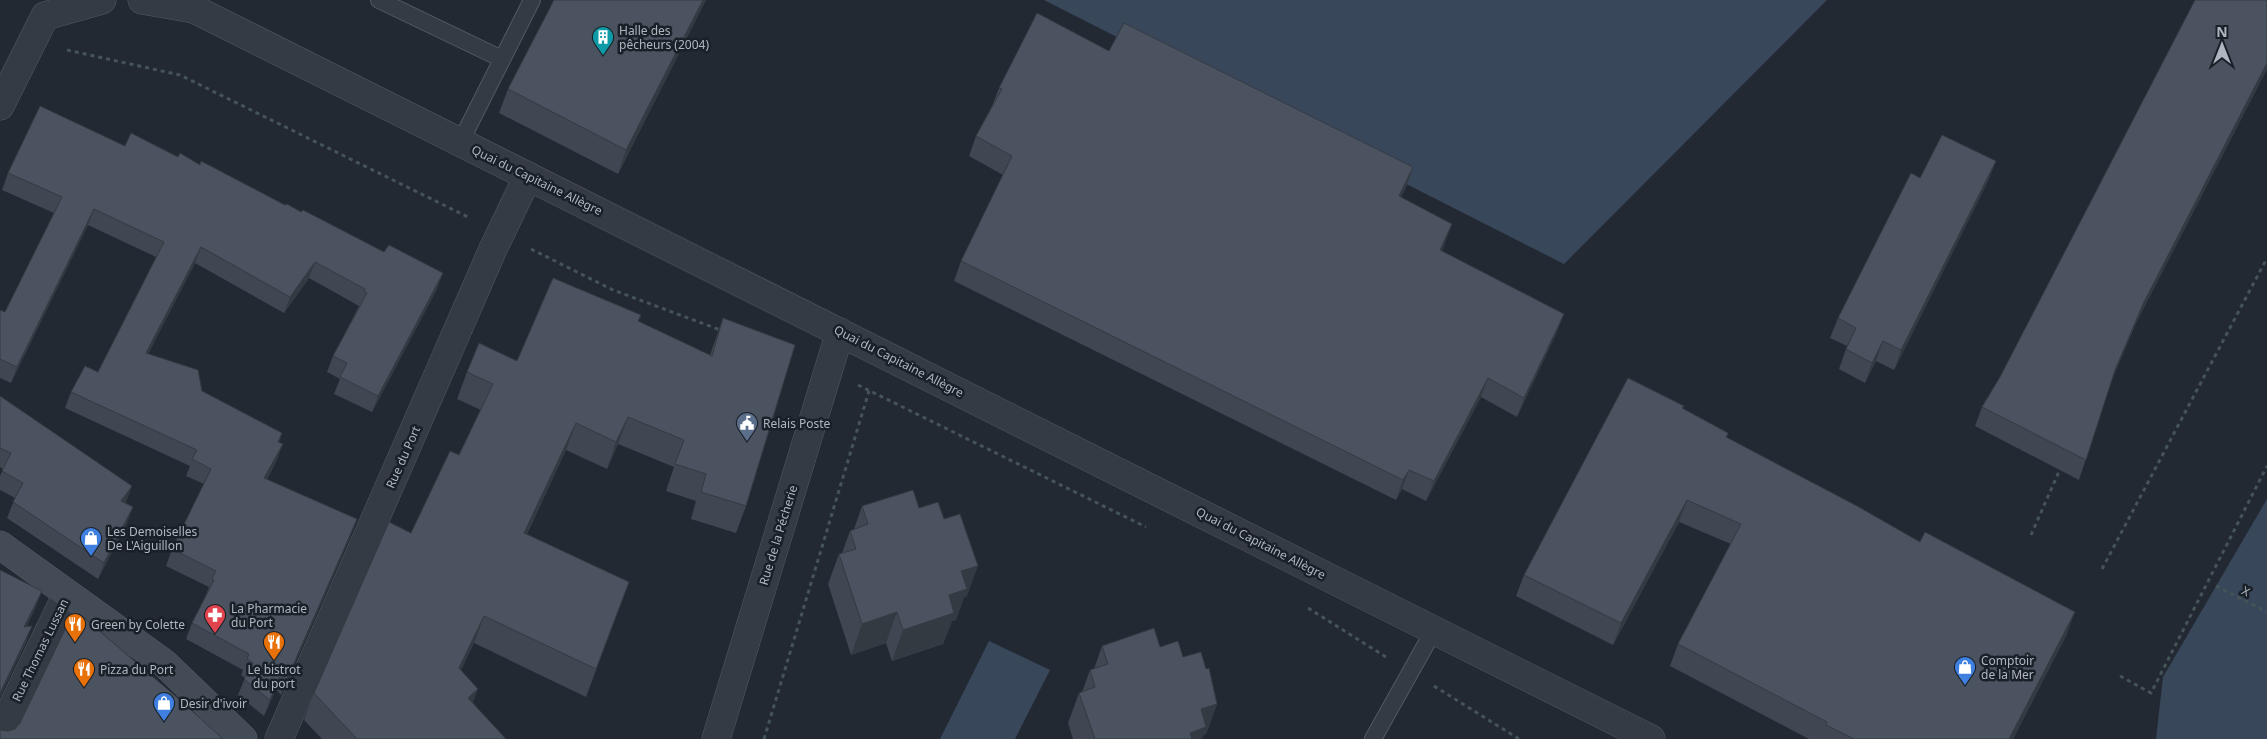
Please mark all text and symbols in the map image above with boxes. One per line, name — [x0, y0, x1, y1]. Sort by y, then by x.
north arrow — [2197, 20, 2247, 70]
place label: Halle des pêcheurs (2004) — [619, 22, 709, 53]
text: N — [2216, 22, 2228, 41]
building icon: Halle des pêcheurs (2004) — [591, 25, 615, 56]
street label: Quai du Capitaine Allègre — [469, 141, 605, 219]
street label: Quai du Capitaine Allègre — [831, 321, 967, 401]
public building icon: Relais Poste — [735, 411, 759, 442]
place label: Relais Poste — [763, 415, 831, 432]
street label: Rue du Port — [382, 423, 425, 491]
street label: Rue de la Pécherie — [755, 483, 801, 587]
street label: Quai du Capitaine Allègre — [1193, 503, 1329, 583]
place label: Les Demoiselles De L'Aiguillon — [107, 523, 198, 554]
shop icon: Les Demoiselles De L'Aiguillon — [79, 526, 103, 557]
street label: X — [2239, 582, 2253, 600]
street label: Rue Thomas Lussan — [8, 596, 72, 704]
place label: La Pharmacie du Port — [231, 600, 307, 631]
pharmacy icon: La Pharmacie du Port — [203, 603, 227, 634]
restaurant icon: Green by Colette — [63, 612, 87, 643]
place label: Green by Colette — [91, 616, 185, 633]
restaurant icon: Le bistrot du port — [262, 630, 286, 661]
place label: Comptoir de la Mer — [1981, 652, 2034, 683]
shop icon: Comptoir de la Mer — [1953, 655, 1977, 686]
restaurant icon: Pizza du Port — [72, 657, 96, 688]
place label: Pizza du Port — [100, 661, 174, 678]
place label: Le bistrot du port — [247, 661, 301, 692]
shop icon: Desir d'ivoir — [152, 691, 176, 722]
place label: Desir d'ivoir — [180, 695, 247, 712]

